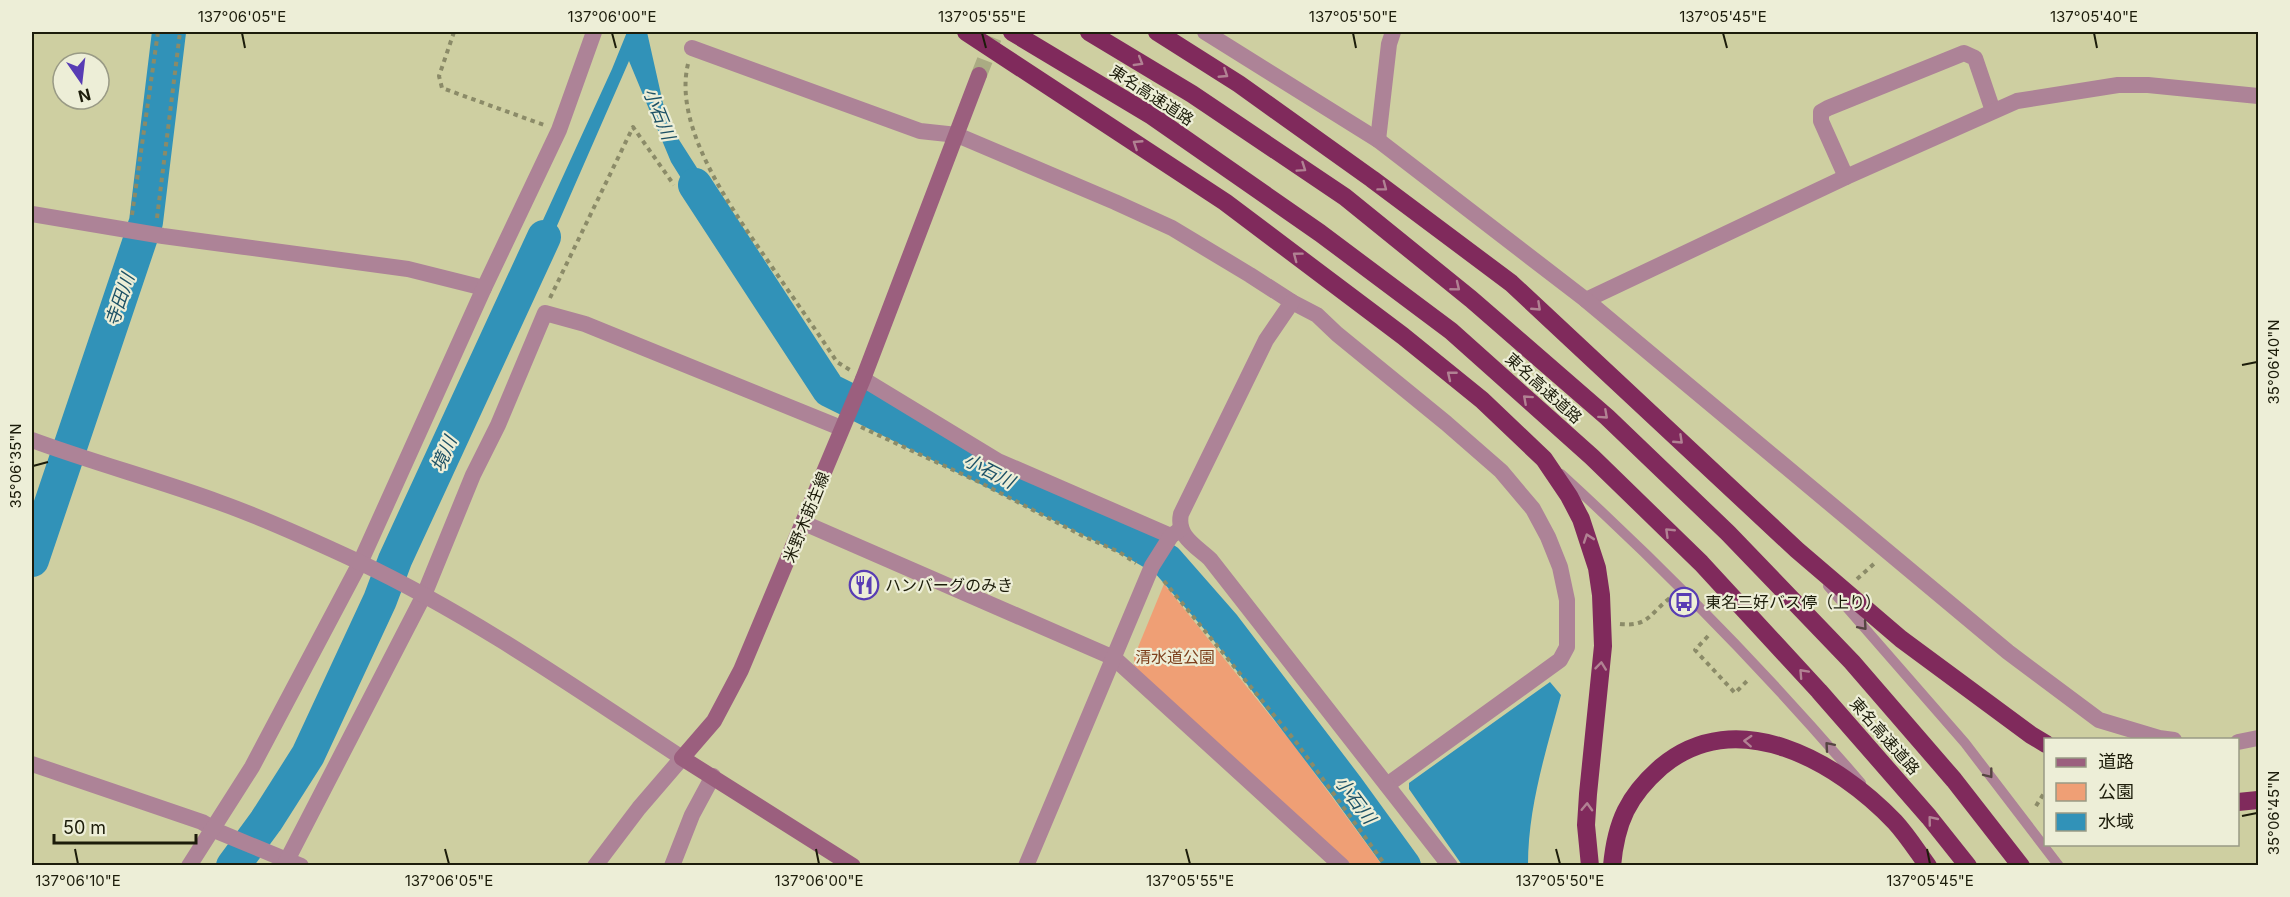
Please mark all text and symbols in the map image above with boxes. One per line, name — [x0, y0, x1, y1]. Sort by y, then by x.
text: 137°06'05"E — [198, 7, 286, 26]
text: 137°06'00"E — [568, 7, 656, 26]
text: 137°05'55"E — [938, 7, 1026, 26]
text: 137°05'50"E — [1309, 7, 1397, 26]
text: 137°05'45"E — [1679, 7, 1767, 26]
text: 137°05'40"E — [2050, 7, 2138, 26]
north arrow — [51, 51, 111, 111]
one-way arrow — [1133, 54, 1143, 66]
street label: 東名高速道路 — [1106, 60, 1198, 130]
one-way arrow — [1218, 67, 1228, 79]
text: N — [76, 84, 93, 107]
water label: 小石川 — [640, 85, 680, 145]
one-way arrow — [1133, 141, 1144, 152]
one-way arrow — [1296, 161, 1306, 173]
one-way arrow — [1376, 180, 1387, 191]
one-way arrow — [1293, 252, 1304, 263]
water label: 寺田川 — [101, 269, 139, 329]
one-way arrow — [1450, 280, 1461, 291]
one-way arrow — [1530, 300, 1540, 311]
text: 35°06'40"N — [2264, 320, 2283, 404]
street label: 東名高速道路 — [1502, 348, 1586, 428]
one-way arrow — [1447, 372, 1458, 383]
one-way arrow — [1522, 395, 1533, 406]
one-way arrow — [1597, 408, 1608, 419]
text: 35°06'35"N — [6, 423, 25, 509]
water label: 境川 — [427, 431, 461, 475]
one-way arrow — [1673, 433, 1683, 444]
water label: 小石川 — [960, 449, 1020, 493]
street label: 米野木莇生線 — [779, 469, 833, 565]
one-way arrow — [1665, 528, 1676, 539]
one-way arrow — [1583, 533, 1595, 544]
restaurant icon: ハンバーグのみき — [848, 569, 880, 601]
place label: ハンバーグのみき — [885, 575, 1013, 595]
bus stop icon: 東名三好バス停（上り） — [1668, 586, 1700, 618]
place label: 東名三好バス停（上り） — [1705, 592, 1881, 612]
one-way arrow — [1855, 619, 1866, 630]
park label: 清水道公園 — [1135, 647, 1215, 667]
one-way arrow — [1594, 661, 1607, 670]
one-way arrow — [1799, 670, 1810, 680]
street label: 東名高速道路 — [1846, 693, 1924, 779]
one-way arrow — [1743, 734, 1752, 747]
legend — [2044, 738, 2239, 846]
one-way arrow — [1826, 742, 1837, 753]
text: 道路 — [2098, 751, 2134, 772]
one-way arrow — [1981, 767, 1992, 778]
text: 35°06'45"N — [2264, 771, 2283, 855]
water label: 小石川 — [1331, 772, 1381, 829]
text: 公園 — [2098, 781, 2134, 802]
one-way arrow — [1581, 803, 1594, 812]
scale bar — [54, 807, 196, 845]
text: 水域 — [2098, 811, 2134, 832]
one-way arrow — [1928, 816, 1939, 827]
text: 50 m — [63, 817, 106, 838]
text: 137°06'10"E — [35, 871, 121, 890]
text: 137°06'05"E — [405, 871, 493, 890]
text: 137°06'00"E — [775, 871, 863, 890]
text: 137°05'55"E — [1146, 871, 1234, 890]
text: 137°05'50"E — [1516, 871, 1604, 890]
text: 137°05'45"E — [1886, 871, 1974, 890]

